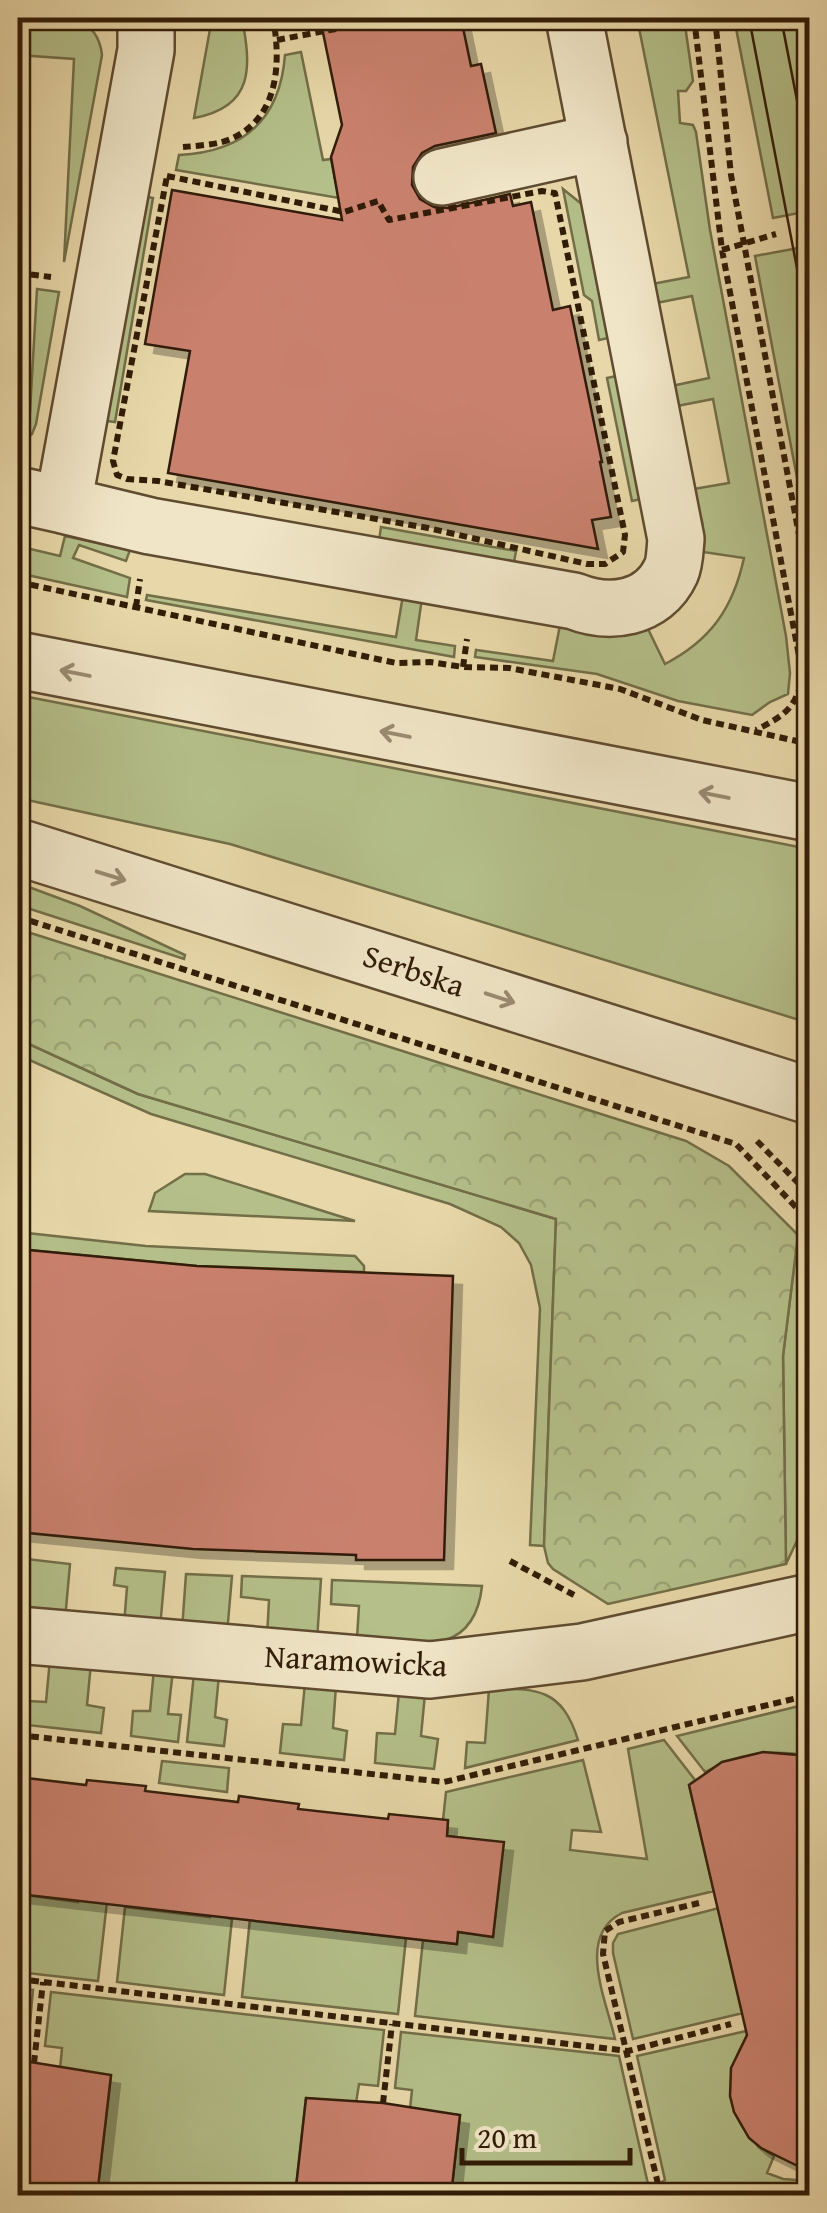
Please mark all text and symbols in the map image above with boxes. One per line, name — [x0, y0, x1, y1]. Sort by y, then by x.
one-way arrow — [60, 662, 92, 681]
one-way arrow — [379, 723, 411, 742]
one-way arrow — [699, 784, 731, 803]
one-way arrow — [94, 868, 126, 886]
street label: Serbska — [357, 932, 471, 1008]
one-way arrow — [484, 990, 515, 1008]
street label: Naramowicka — [263, 1632, 449, 1688]
scale bar — [462, 2103, 630, 2165]
text: 20 m — [477, 2115, 537, 2159]

